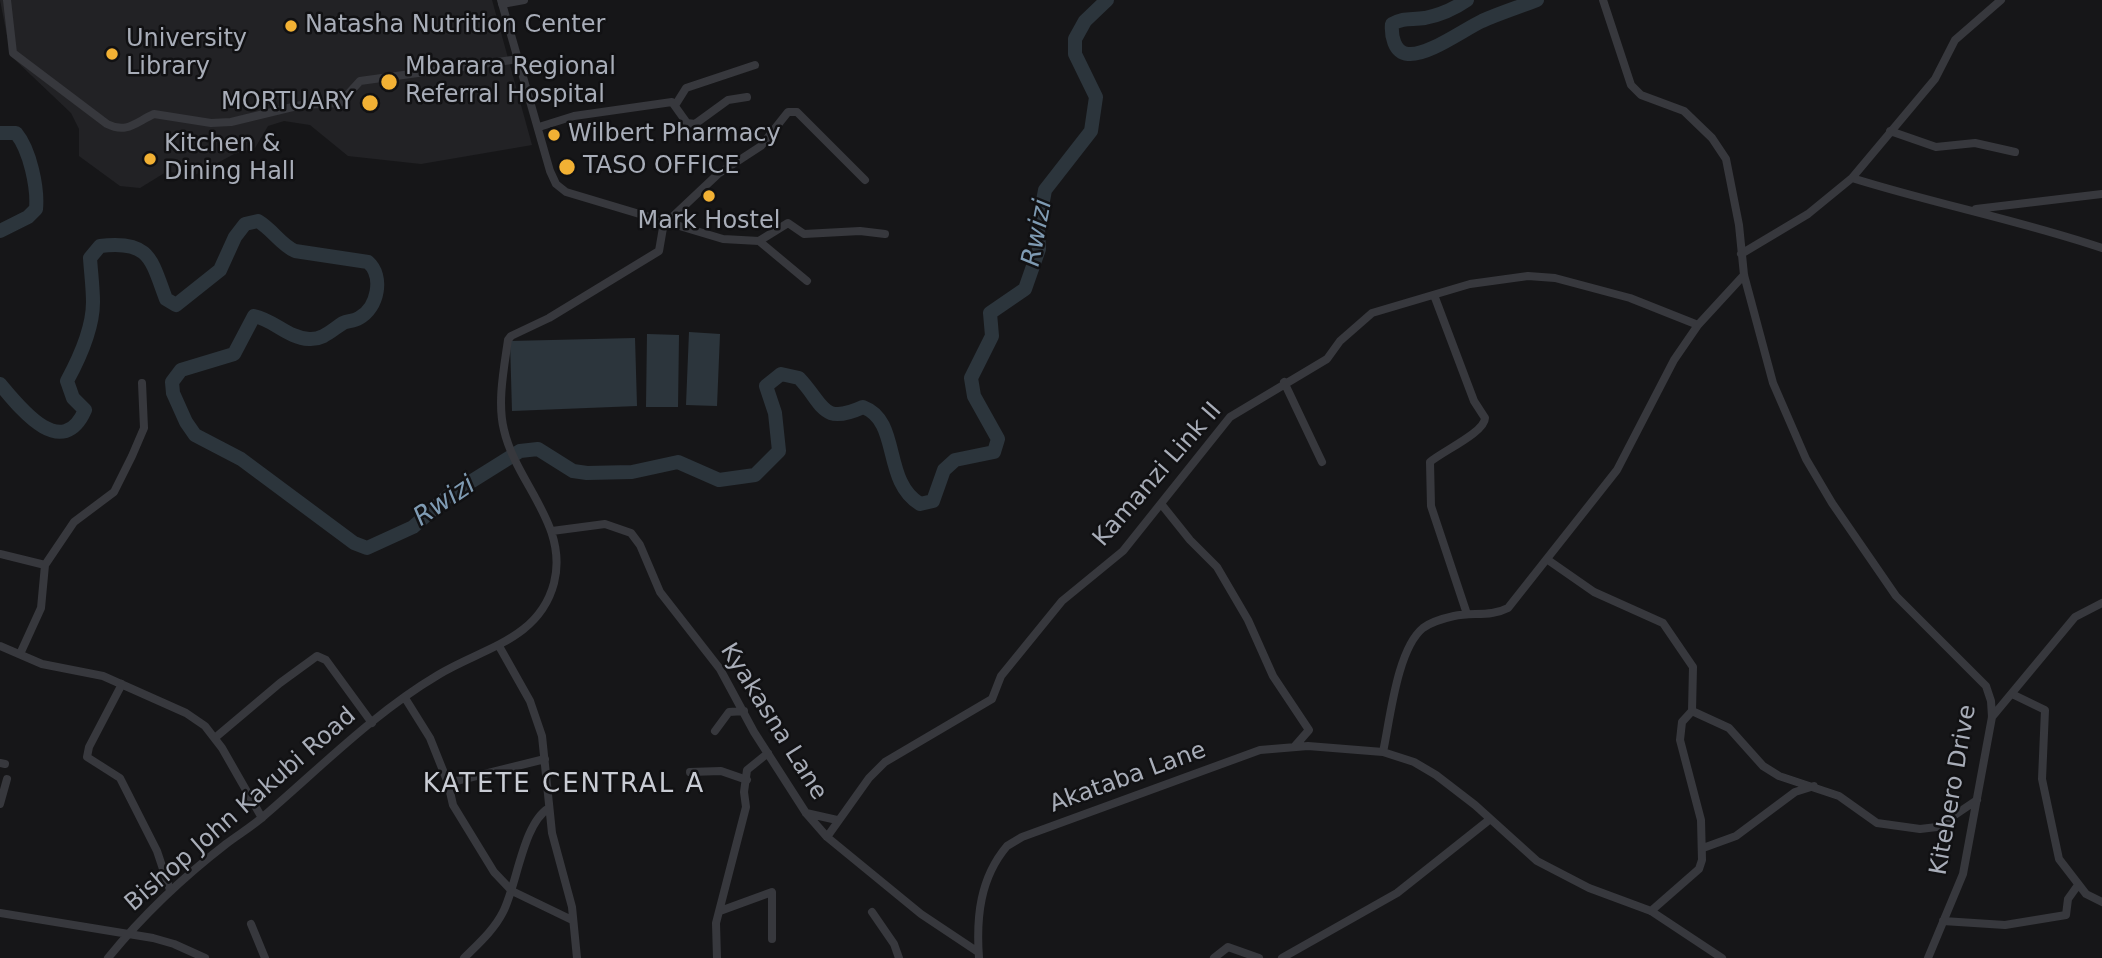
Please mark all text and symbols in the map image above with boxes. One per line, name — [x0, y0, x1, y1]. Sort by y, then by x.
place label: Natasha Nutrition Center — [305, 12, 605, 40]
marker: Natasha Nutrition Center — [283, 18, 299, 34]
place label: University Library — [126, 26, 247, 82]
marker: University Library — [104, 46, 120, 62]
place label: Mbarara Regional Referral Hospital — [405, 54, 616, 110]
marker: Mbarara Regional Referral Hospital — [379, 72, 399, 92]
place label: MORTUARY — [221, 89, 354, 117]
marker: MORTUARY — [360, 93, 380, 113]
place label: Wilbert Pharmacy — [568, 121, 781, 149]
marker: Wilbert Pharmacy — [546, 127, 562, 143]
place label: Kitchen & Dining Hall — [164, 131, 295, 187]
marker: Kitchen & Dining Hall — [142, 151, 158, 167]
place label: TASO OFFICE — [583, 153, 739, 181]
marker: TASO OFFICE — [557, 157, 577, 177]
marker: Mark Hostel — [701, 188, 717, 204]
water label: Rwizi — [1016, 197, 1060, 269]
place label: Mark Hostel — [638, 208, 780, 236]
street label: Kamanzi Link II — [1088, 397, 1228, 553]
water label: Rwizi — [408, 470, 482, 534]
street label: Kyakasna Lane — [713, 638, 833, 806]
street label: Bishop John Kakubi Road — [120, 702, 362, 918]
street label: Kitebero Drive — [1925, 703, 1983, 877]
street label: Akataba Lane — [1046, 736, 1210, 820]
district label: KATETE CENTRAL A — [425, 769, 703, 801]

